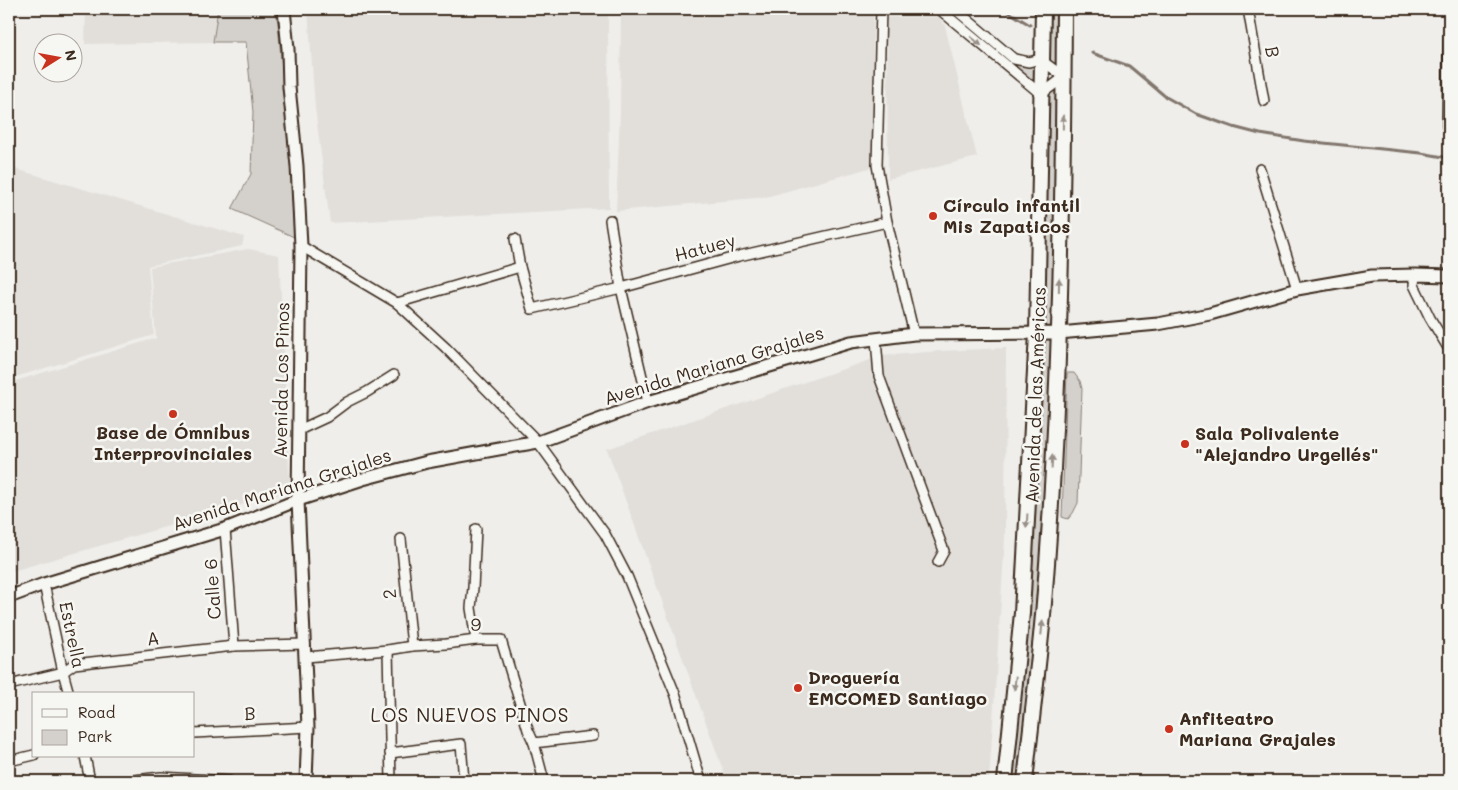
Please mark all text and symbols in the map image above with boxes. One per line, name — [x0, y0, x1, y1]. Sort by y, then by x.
north arrow — [32, 32, 82, 82]
one-way arrow — [969, 35, 982, 46]
street label: B — [1260, 44, 1286, 59]
text: N — [61, 48, 82, 62]
one-way arrow — [1059, 114, 1067, 130]
place label: Círculo infantil Mis Zapaticos — [943, 193, 1080, 238]
marker: Círculo infantil Mis Zapaticos — [927, 210, 939, 222]
street label: Hatuey — [672, 227, 738, 267]
one-way arrow — [1056, 276, 1064, 292]
street label: Avenida de las Américas — [1019, 286, 1051, 504]
street label: Avenida Los Pinos — [268, 302, 294, 458]
street label: Avenida Mariana Grajales — [601, 320, 827, 410]
marker: Base de Ómnibus Interprovinciales — [167, 408, 179, 420]
place label: Base de Ómnibus Interprovinciales — [94, 420, 252, 465]
place label: Sala Polivalente "Alejandro Urgellés" — [1195, 421, 1379, 466]
marker: Sala Polivalente "Alejandro Urgellés" — [1179, 438, 1191, 450]
street label: Avenida Mariana Grajales — [169, 442, 394, 536]
one-way arrow — [1049, 453, 1057, 469]
one-way arrow — [1022, 513, 1030, 529]
street label: Calle 6 — [198, 558, 226, 620]
street label: 2 — [377, 588, 401, 600]
street label: Estrella — [54, 599, 92, 670]
street label: 9 — [470, 612, 482, 636]
one-way arrow — [1038, 620, 1046, 636]
street label: A — [145, 625, 160, 651]
place label: Droguería EMCOMED Santiago — [808, 665, 987, 710]
one-way arrow — [1011, 675, 1019, 691]
marker: Droguería EMCOMED Santiago — [792, 682, 804, 694]
legend — [32, 692, 195, 758]
street label: B — [244, 701, 256, 725]
text: Road — [78, 702, 115, 722]
district label: LOS NUEVOS PINOS — [370, 702, 570, 727]
place label: Anfiteatro Mariana Grajales — [1179, 706, 1336, 751]
marker: Anfiteatro Mariana Grajales — [1163, 723, 1175, 735]
text: Park — [78, 726, 112, 746]

